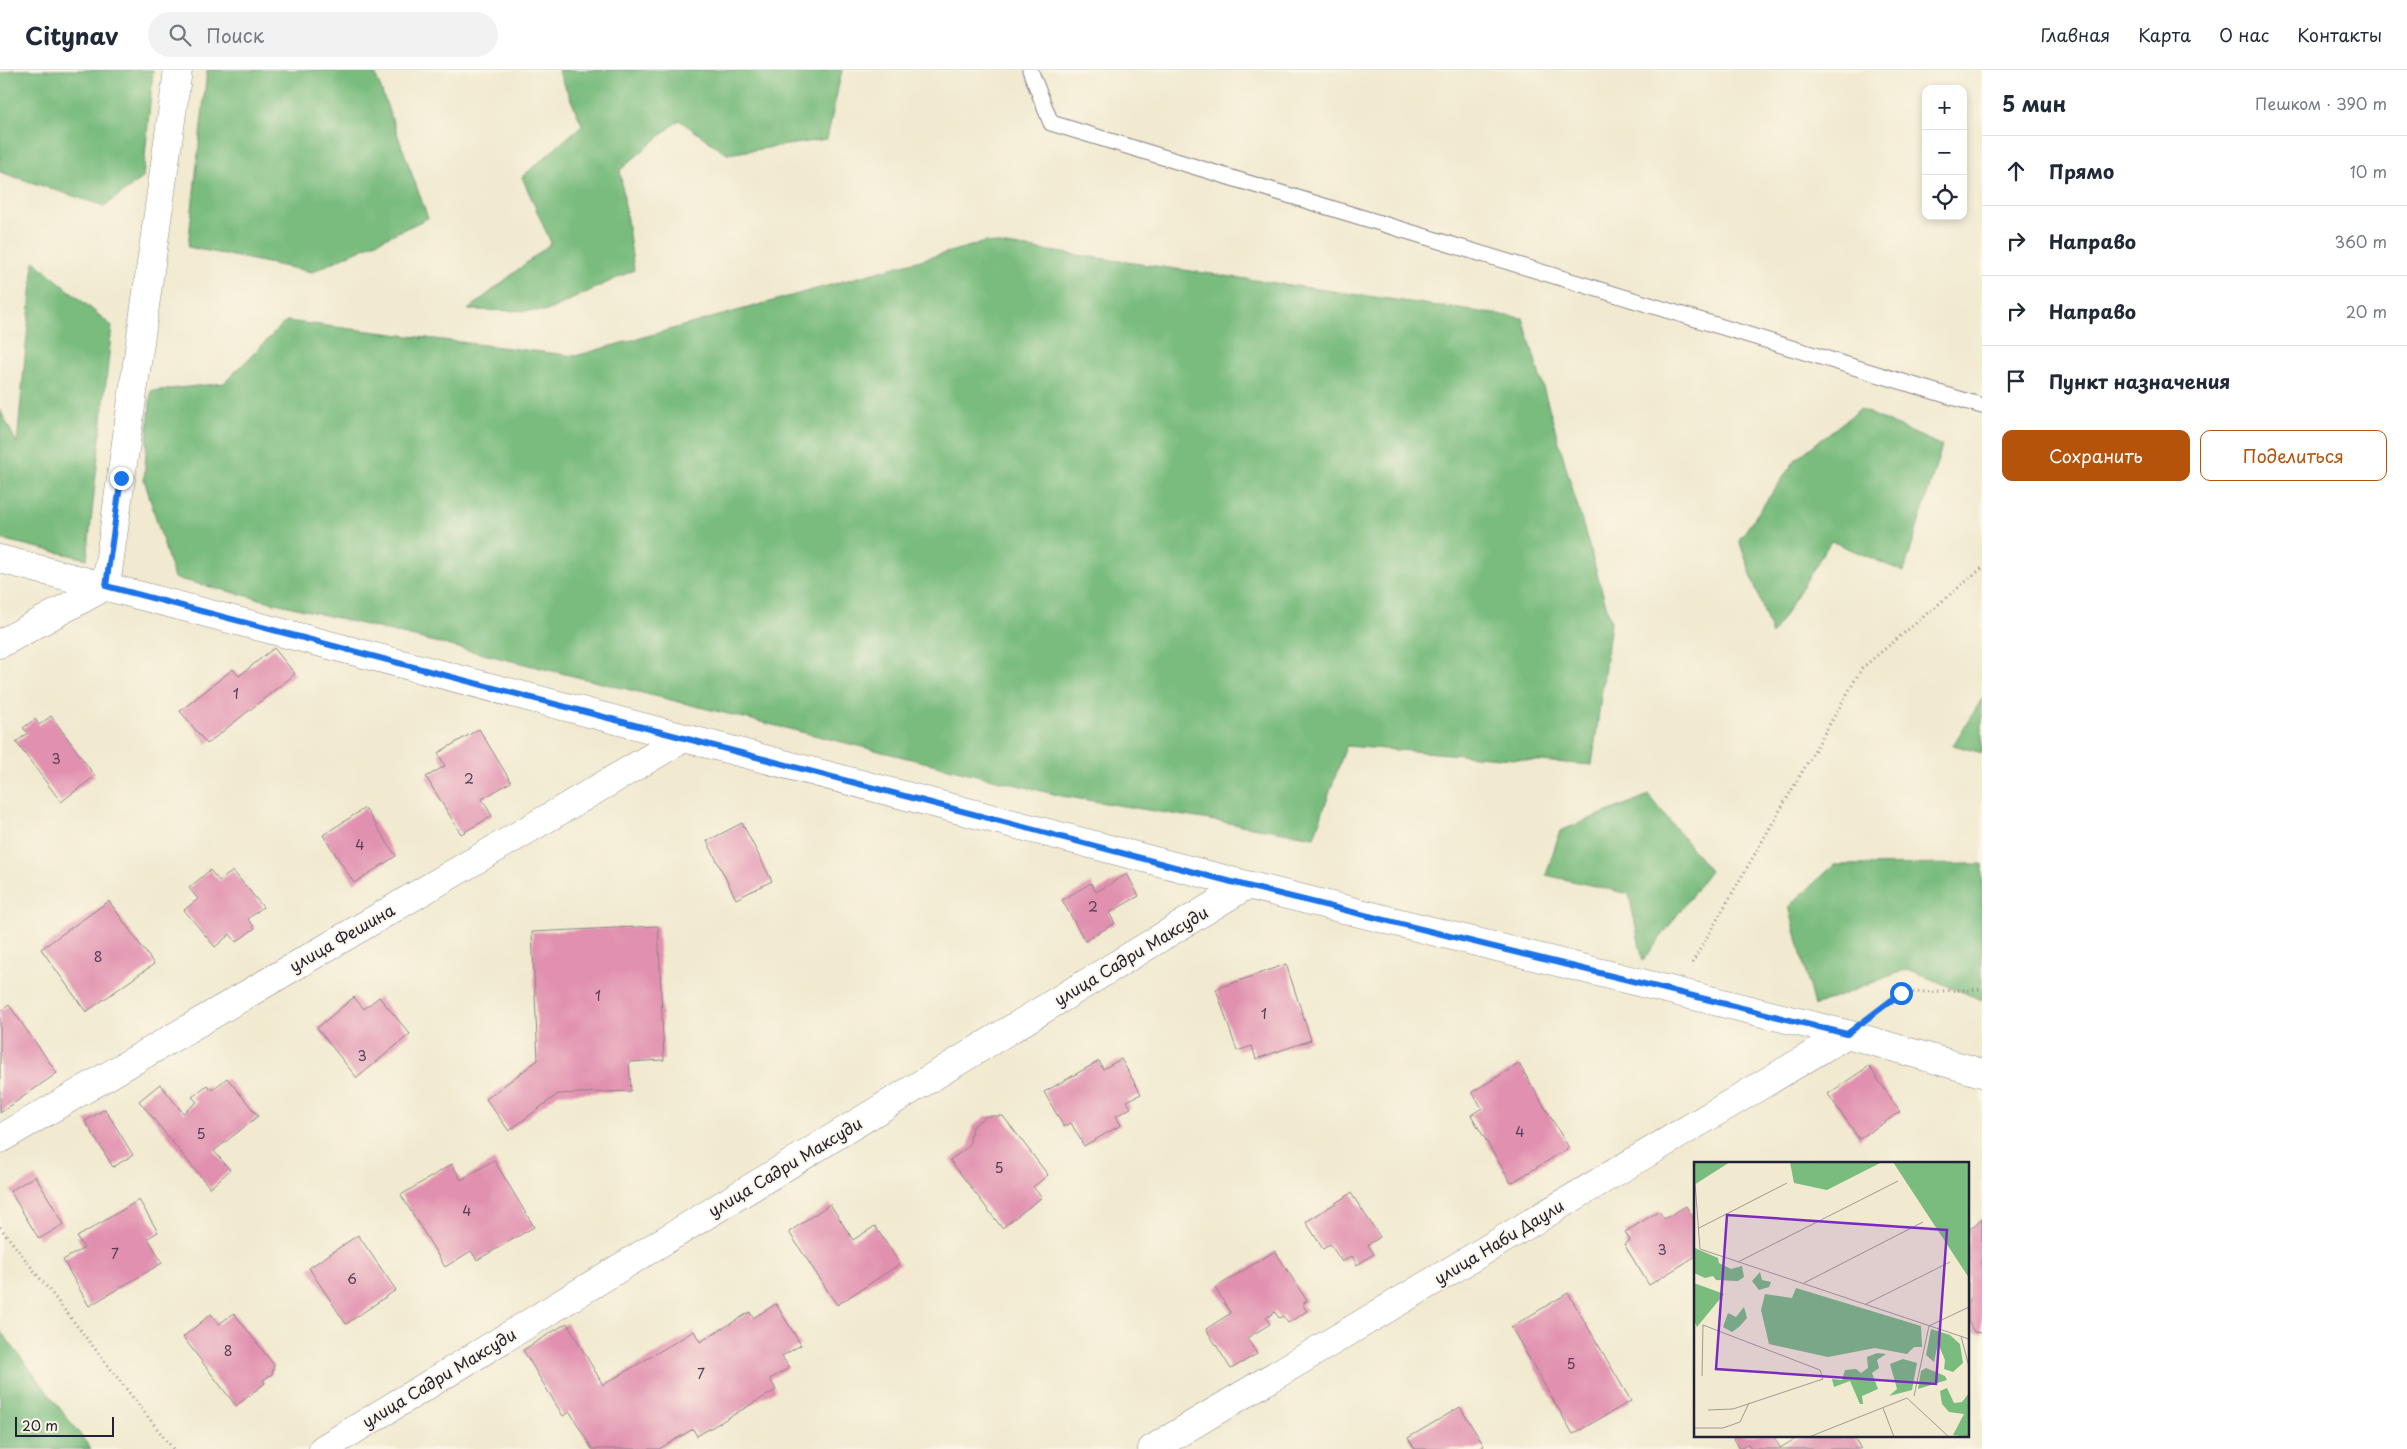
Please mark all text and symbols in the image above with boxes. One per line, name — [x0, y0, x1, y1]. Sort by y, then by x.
search box — [148, 12, 498, 57]
text: Citynav — [25, 17, 118, 53]
icon: search — [166, 21, 194, 49]
text: Поиск — [206, 21, 264, 49]
text: Главная — [2041, 21, 2110, 48]
text: Карта — [2138, 21, 2191, 48]
text: О нас — [2219, 21, 2269, 48]
text: Контакты — [2297, 21, 2382, 48]
map controls — [1922, 85, 1967, 220]
button: + — [1922, 85, 1967, 130]
text: 5 мин — [2002, 87, 2066, 119]
text: Пешком · 390 m — [2255, 91, 2387, 115]
button: − — [1922, 130, 1967, 175]
icon: ahead — [2002, 157, 2030, 185]
text: Прямо — [2049, 157, 2114, 185]
text: 10 m — [2350, 159, 2387, 183]
button: locate — [1922, 175, 1967, 220]
icon: right — [2002, 227, 2030, 255]
text: Направо — [2049, 227, 2136, 255]
text: 360 m — [2335, 229, 2387, 253]
icon: right — [2002, 297, 2030, 325]
text: Направо — [2049, 297, 2136, 325]
text: 20 m — [2346, 299, 2387, 323]
icon: arrive — [2002, 367, 2030, 395]
text: Пункт назначения — [2049, 367, 2230, 395]
button: Сохранить — [2002, 430, 2190, 481]
button: Поделиться — [2200, 430, 2387, 481]
route end — [110, 467, 133, 490]
house number: 1 — [233, 683, 239, 704]
house number: 3 — [51, 748, 61, 769]
house number: 2 — [464, 768, 474, 789]
house number: 4 — [355, 834, 365, 855]
house number: 2 — [1088, 896, 1098, 917]
street label: улица Фешина — [284, 897, 399, 977]
street label: улица Садри Максуди — [1049, 900, 1212, 1011]
house number: 8 — [94, 946, 102, 967]
route start — [1890, 982, 1913, 1005]
house number: 1 — [595, 985, 601, 1006]
house number: 1 — [1261, 1003, 1267, 1024]
house number: 3 — [357, 1045, 367, 1066]
street label: улица Садри Максуди — [703, 1111, 866, 1222]
house number: 4 — [1515, 1121, 1525, 1142]
house number: 5 — [196, 1123, 206, 1144]
house number: 5 — [994, 1157, 1004, 1178]
inset map — [1694, 1162, 1970, 1436]
street label: улица Наби Даули — [1429, 1193, 1568, 1289]
house number: 4 — [462, 1200, 472, 1221]
house number: 3 — [1657, 1239, 1667, 1260]
house number: 7 — [111, 1243, 119, 1264]
house number: 6 — [347, 1268, 357, 1289]
street label: улица Садри Максуди — [357, 1322, 520, 1433]
house number: 8 — [224, 1340, 232, 1361]
house number: 5 — [1566, 1353, 1576, 1374]
house number: 7 — [697, 1363, 705, 1384]
scale bar — [15, 1414, 114, 1437]
text: 20 m — [22, 1415, 58, 1436]

